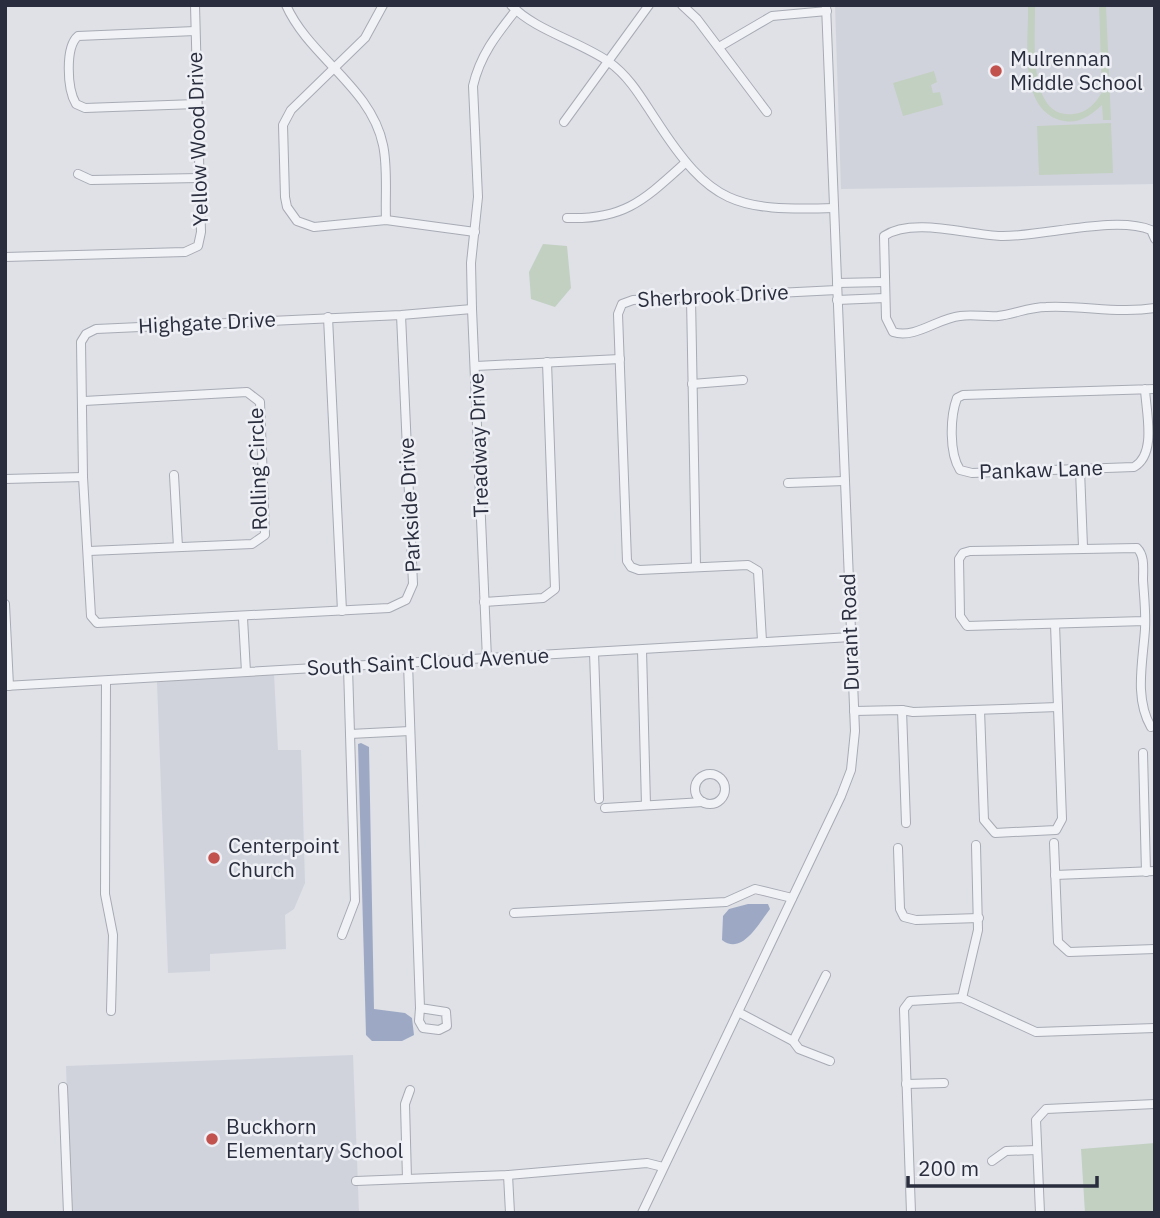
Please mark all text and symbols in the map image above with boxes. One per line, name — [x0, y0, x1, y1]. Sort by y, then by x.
place label: Mulrennan Middle School — [1010, 44, 1143, 96]
street label: Yellow Wood Drive — [180, 51, 214, 227]
marker: Mulrennan Middle School — [988, 63, 1004, 79]
street label: Sherbrook Drive — [637, 277, 789, 313]
street label: Highgate Drive — [137, 304, 277, 340]
street label: Treadway Drive — [461, 372, 495, 518]
street label: Rolling Circle — [241, 407, 273, 531]
street label: Parkside Drive — [391, 437, 427, 573]
street label: Pankaw Lane — [978, 453, 1103, 485]
street label: Durant Road — [833, 573, 865, 691]
street label: South Saint Cloud Avenue — [306, 641, 550, 681]
place label: Centerpoint Church — [228, 831, 340, 883]
marker: Centerpoint Church — [206, 850, 222, 866]
place label: Buckhorn Elementary School — [226, 1112, 403, 1164]
marker: Buckhorn Elementary School — [204, 1131, 220, 1147]
scale bar — [908, 1144, 1097, 1188]
text: 200 m — [918, 1154, 979, 1182]

